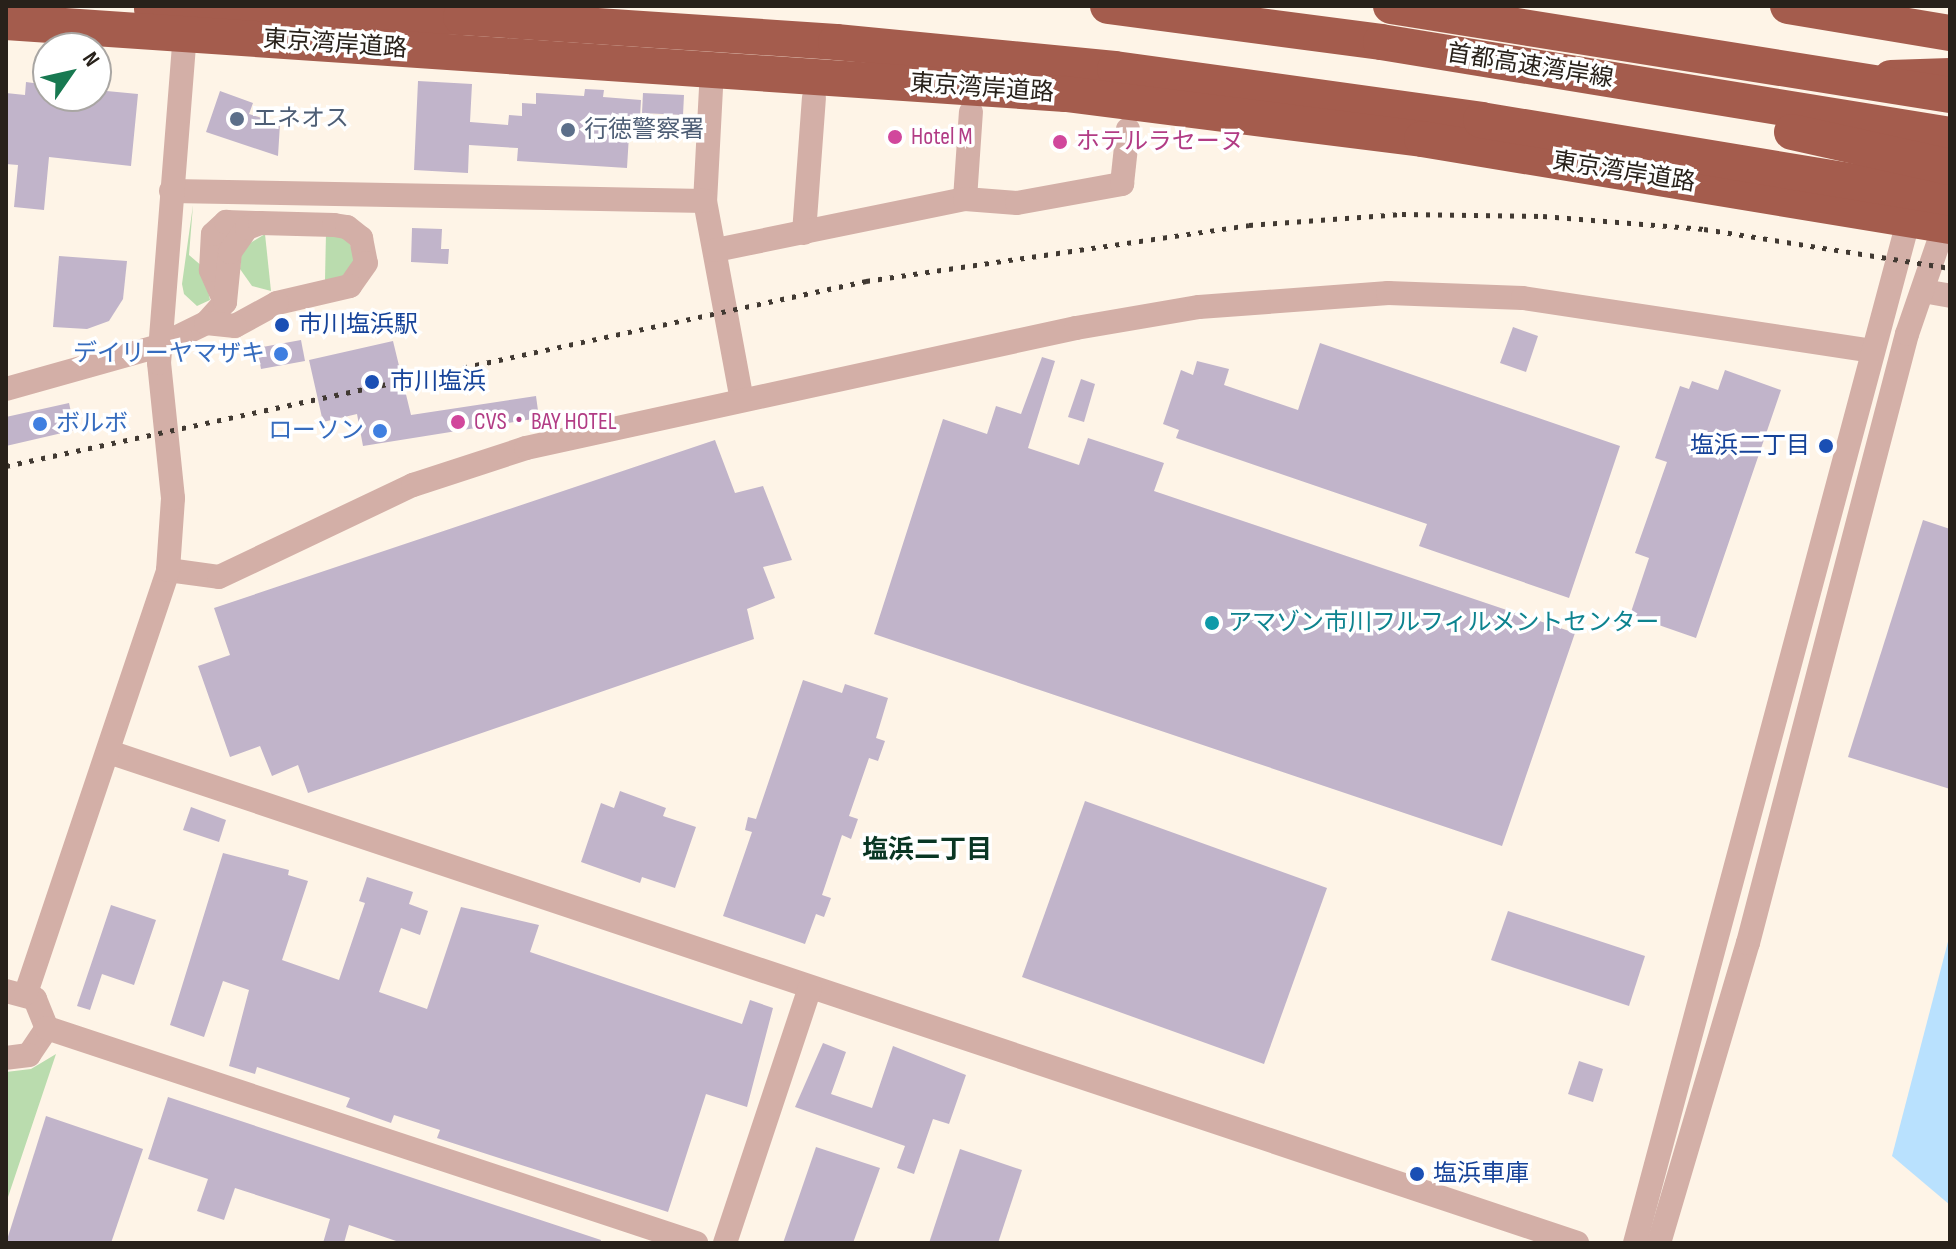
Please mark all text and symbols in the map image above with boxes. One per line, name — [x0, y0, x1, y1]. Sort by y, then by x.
street label: 東京湾岸道路 — [262, 25, 408, 63]
north arrow — [32, 32, 112, 112]
street label: 首都高速湾岸線 — [1445, 39, 1615, 93]
text: N — [76, 47, 105, 72]
street label: 東京湾岸道路 — [909, 69, 1055, 107]
place label: エネオス — [253, 105, 349, 133]
marker: エネオス — [228, 110, 246, 128]
place label: 行徳警察署 — [584, 116, 704, 144]
marker: 行徳警察署 — [559, 121, 577, 139]
place label: Hotel M — [911, 123, 972, 151]
marker: Hotel M — [886, 128, 904, 146]
place label: ホテルラセーヌ — [1076, 128, 1244, 156]
marker: ホテルラセーヌ — [1051, 133, 1069, 151]
street label: 東京湾岸道路 — [1551, 147, 1697, 197]
place label: 市川塩浜駅 — [298, 311, 418, 339]
marker: 市川塩浜駅 — [273, 316, 291, 334]
place label: デイリーヤマザキ — [73, 340, 265, 368]
marker: デイリーヤマザキ — [272, 345, 290, 363]
place label: 市川塩浜 — [390, 368, 486, 396]
marker: 市川塩浜 — [361, 371, 383, 393]
place label: CVS・BAY HOTEL — [474, 408, 617, 436]
place label: ボルボ — [56, 410, 128, 438]
marker: CVS・BAY HOTEL — [449, 413, 467, 431]
marker: ボルボ — [31, 415, 49, 433]
place label: ローソン — [268, 417, 364, 445]
marker: ローソン — [371, 422, 389, 440]
place label: 塩浜二丁目 — [1690, 432, 1810, 460]
marker: 塩浜二丁目 — [1817, 437, 1835, 455]
place label: アマゾン市川フルフィルメントセンター — [1228, 609, 1660, 637]
marker: アマゾン市川フルフィルメントセンター — [1203, 614, 1221, 632]
district label: 塩浜二丁目 — [862, 835, 992, 867]
place label: 塩浜車庫 — [1433, 1160, 1529, 1188]
marker: 塩浜車庫 — [1408, 1165, 1426, 1183]

